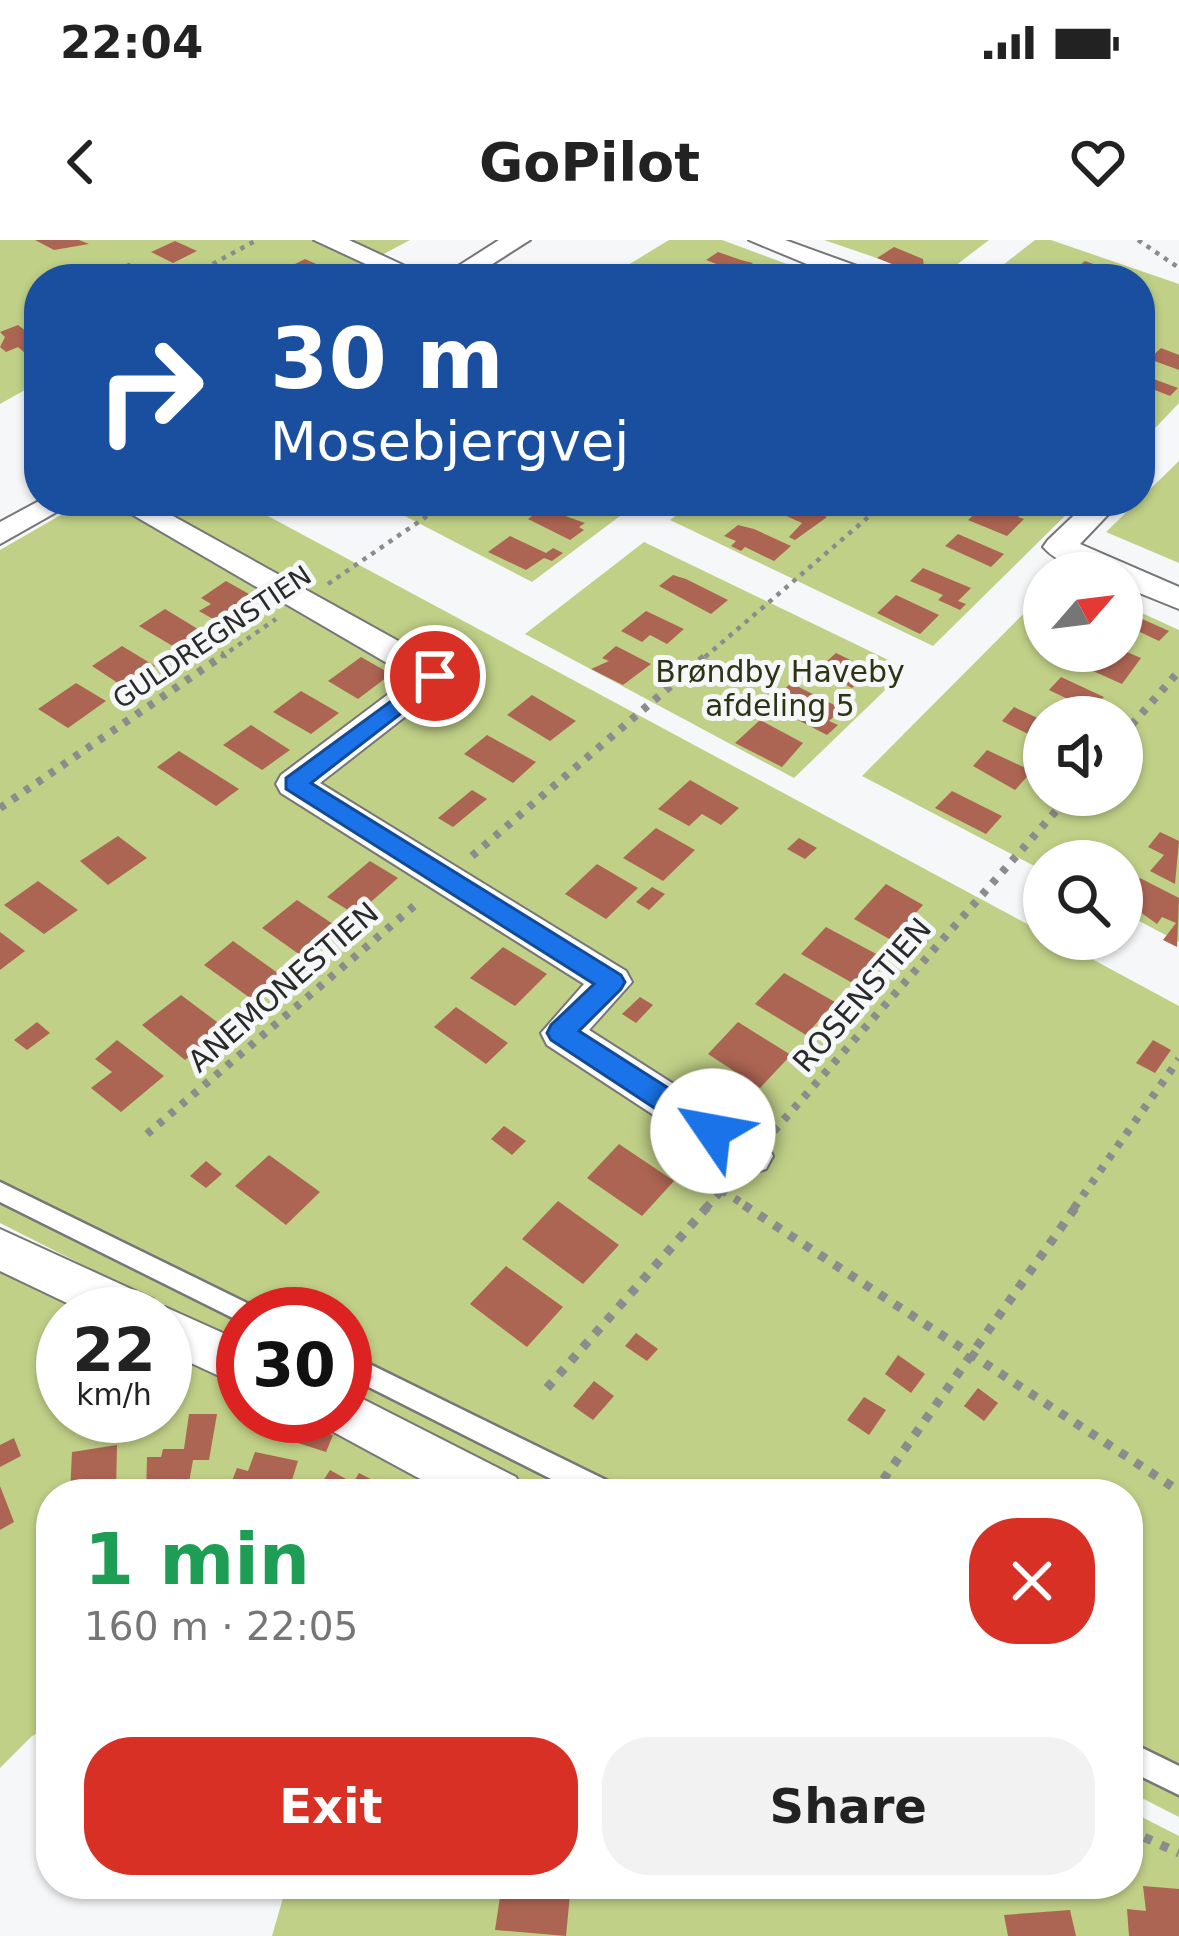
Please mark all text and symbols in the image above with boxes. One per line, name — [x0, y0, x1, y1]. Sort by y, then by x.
text: 22:04 — [60, 16, 203, 69]
icon: back — [48, 129, 114, 195]
icon: heart — [1065, 129, 1131, 195]
text: GoPilot — [479, 131, 700, 194]
text: 30 m — [270, 310, 504, 408]
icon: right — [72, 312, 228, 468]
text: Mosebjergvej — [270, 410, 629, 473]
north arrow — [1023, 552, 1143, 672]
map controls — [1023, 552, 1143, 960]
street label: GULDREGNSTIEN — [107, 559, 317, 715]
pin — [384, 625, 486, 727]
icon: arrive — [402, 643, 468, 709]
park label: Brøndby Haveby afdeling 5 — [655, 654, 905, 723]
button: sound — [1023, 696, 1143, 816]
button: search — [1023, 840, 1143, 960]
street label: ANEMONESTIEN — [181, 895, 385, 1079]
street label: ROSENSTIEN — [786, 911, 938, 1079]
position arrow — [650, 1068, 776, 1194]
speed limit sign: 30 — [216, 1287, 372, 1443]
text: 22 — [72, 1315, 156, 1385]
text: km/h — [76, 1377, 152, 1412]
text: 1 min — [84, 1517, 310, 1601]
button: close — [969, 1518, 1095, 1644]
text: 160 m · 22:05 — [84, 1604, 358, 1649]
button: Exit — [84, 1737, 578, 1875]
button: Share — [602, 1737, 1095, 1875]

